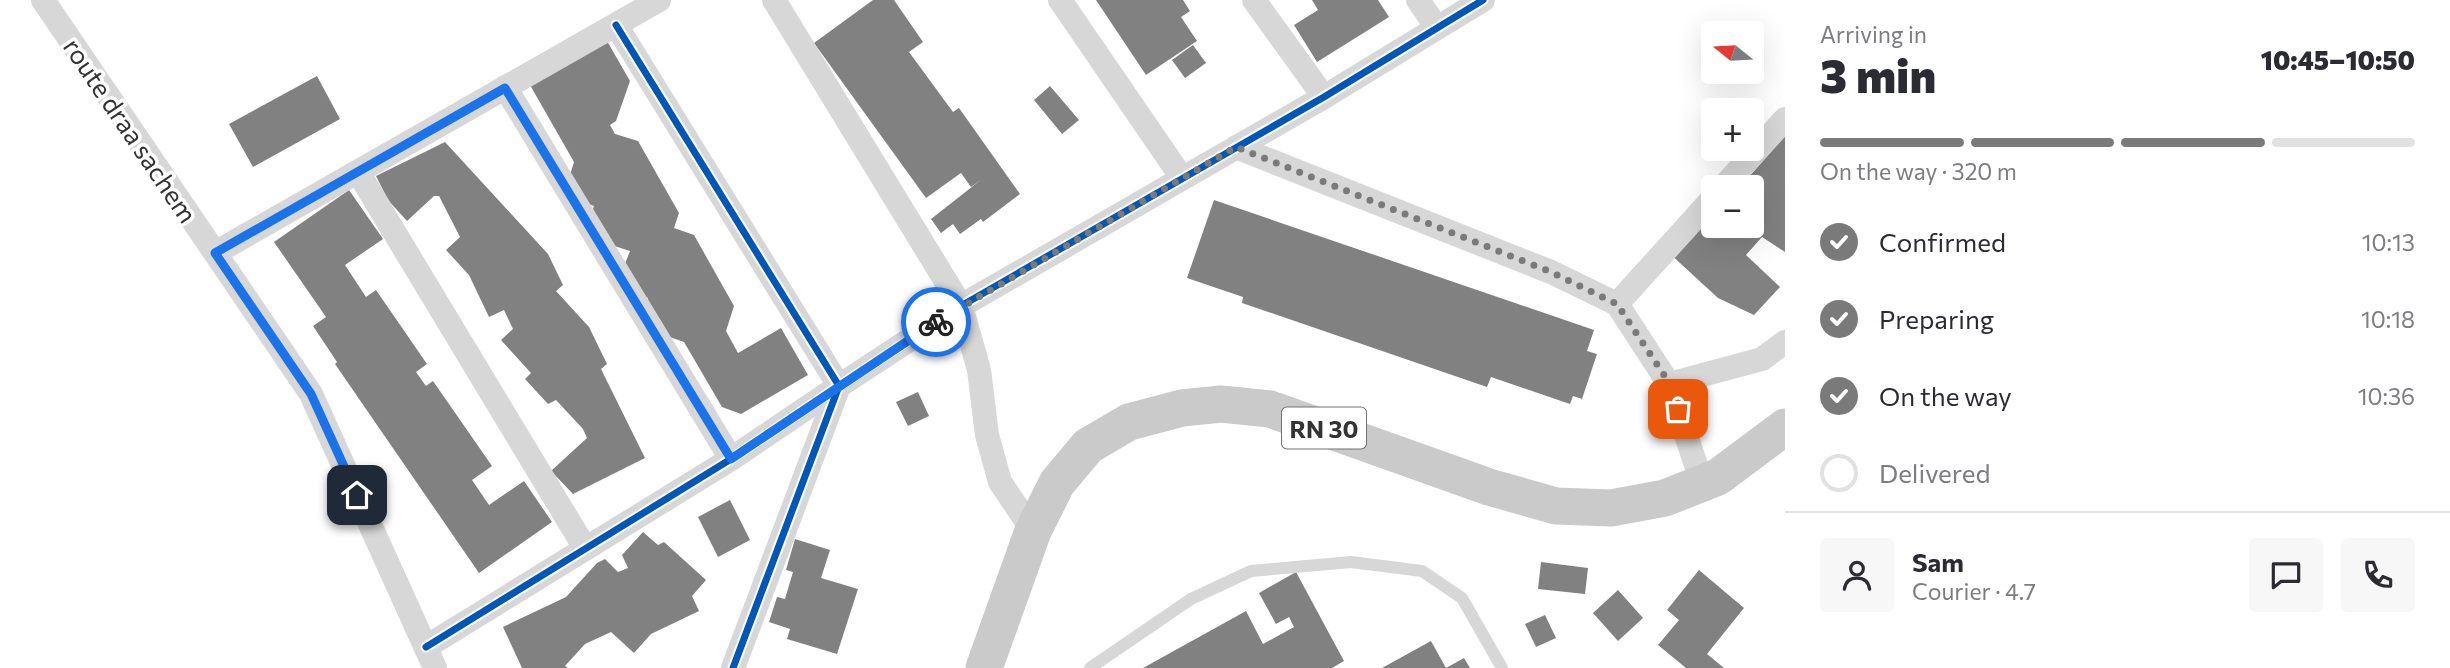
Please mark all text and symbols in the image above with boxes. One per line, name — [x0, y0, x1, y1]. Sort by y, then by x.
text: Arriving in — [1820, 20, 1927, 48]
north arrow — [1701, 21, 1764, 84]
map controls — [1701, 21, 1764, 238]
street label: route draa sachem — [58, 32, 204, 228]
text: 10:45–10:50 — [2261, 44, 2415, 75]
text: 3 min — [1820, 46, 1936, 102]
button: + — [1701, 98, 1764, 161]
text: On the way · 320 m — [1820, 157, 2017, 185]
button: − — [1701, 175, 1764, 238]
icon: check — [1820, 223, 1858, 261]
text: Confirmed — [1879, 226, 2006, 257]
text: 10:13 — [2362, 228, 2415, 256]
courier — [901, 287, 971, 357]
icon: check — [1820, 300, 1858, 338]
icon: bike — [917, 303, 955, 341]
text: Preparing — [1879, 303, 1994, 334]
text: 10:18 — [2361, 305, 2415, 333]
icon: check — [1820, 377, 1858, 415]
pin — [1648, 379, 1708, 439]
text: On the way — [1879, 380, 2012, 411]
text: 10:36 — [2358, 382, 2415, 410]
icon: bag — [1659, 390, 1697, 428]
road number: RN 30 — [1282, 408, 1366, 448]
text: Delivered — [1879, 457, 1990, 488]
pin — [327, 465, 387, 525]
icon: home — [338, 476, 376, 514]
button: person — [1820, 538, 1894, 612]
button: chat — [2249, 538, 2323, 612]
button: phone — [2341, 538, 2415, 612]
text: Sam — [1912, 546, 1964, 577]
text: Courier · 4.7 — [1912, 577, 2036, 605]

